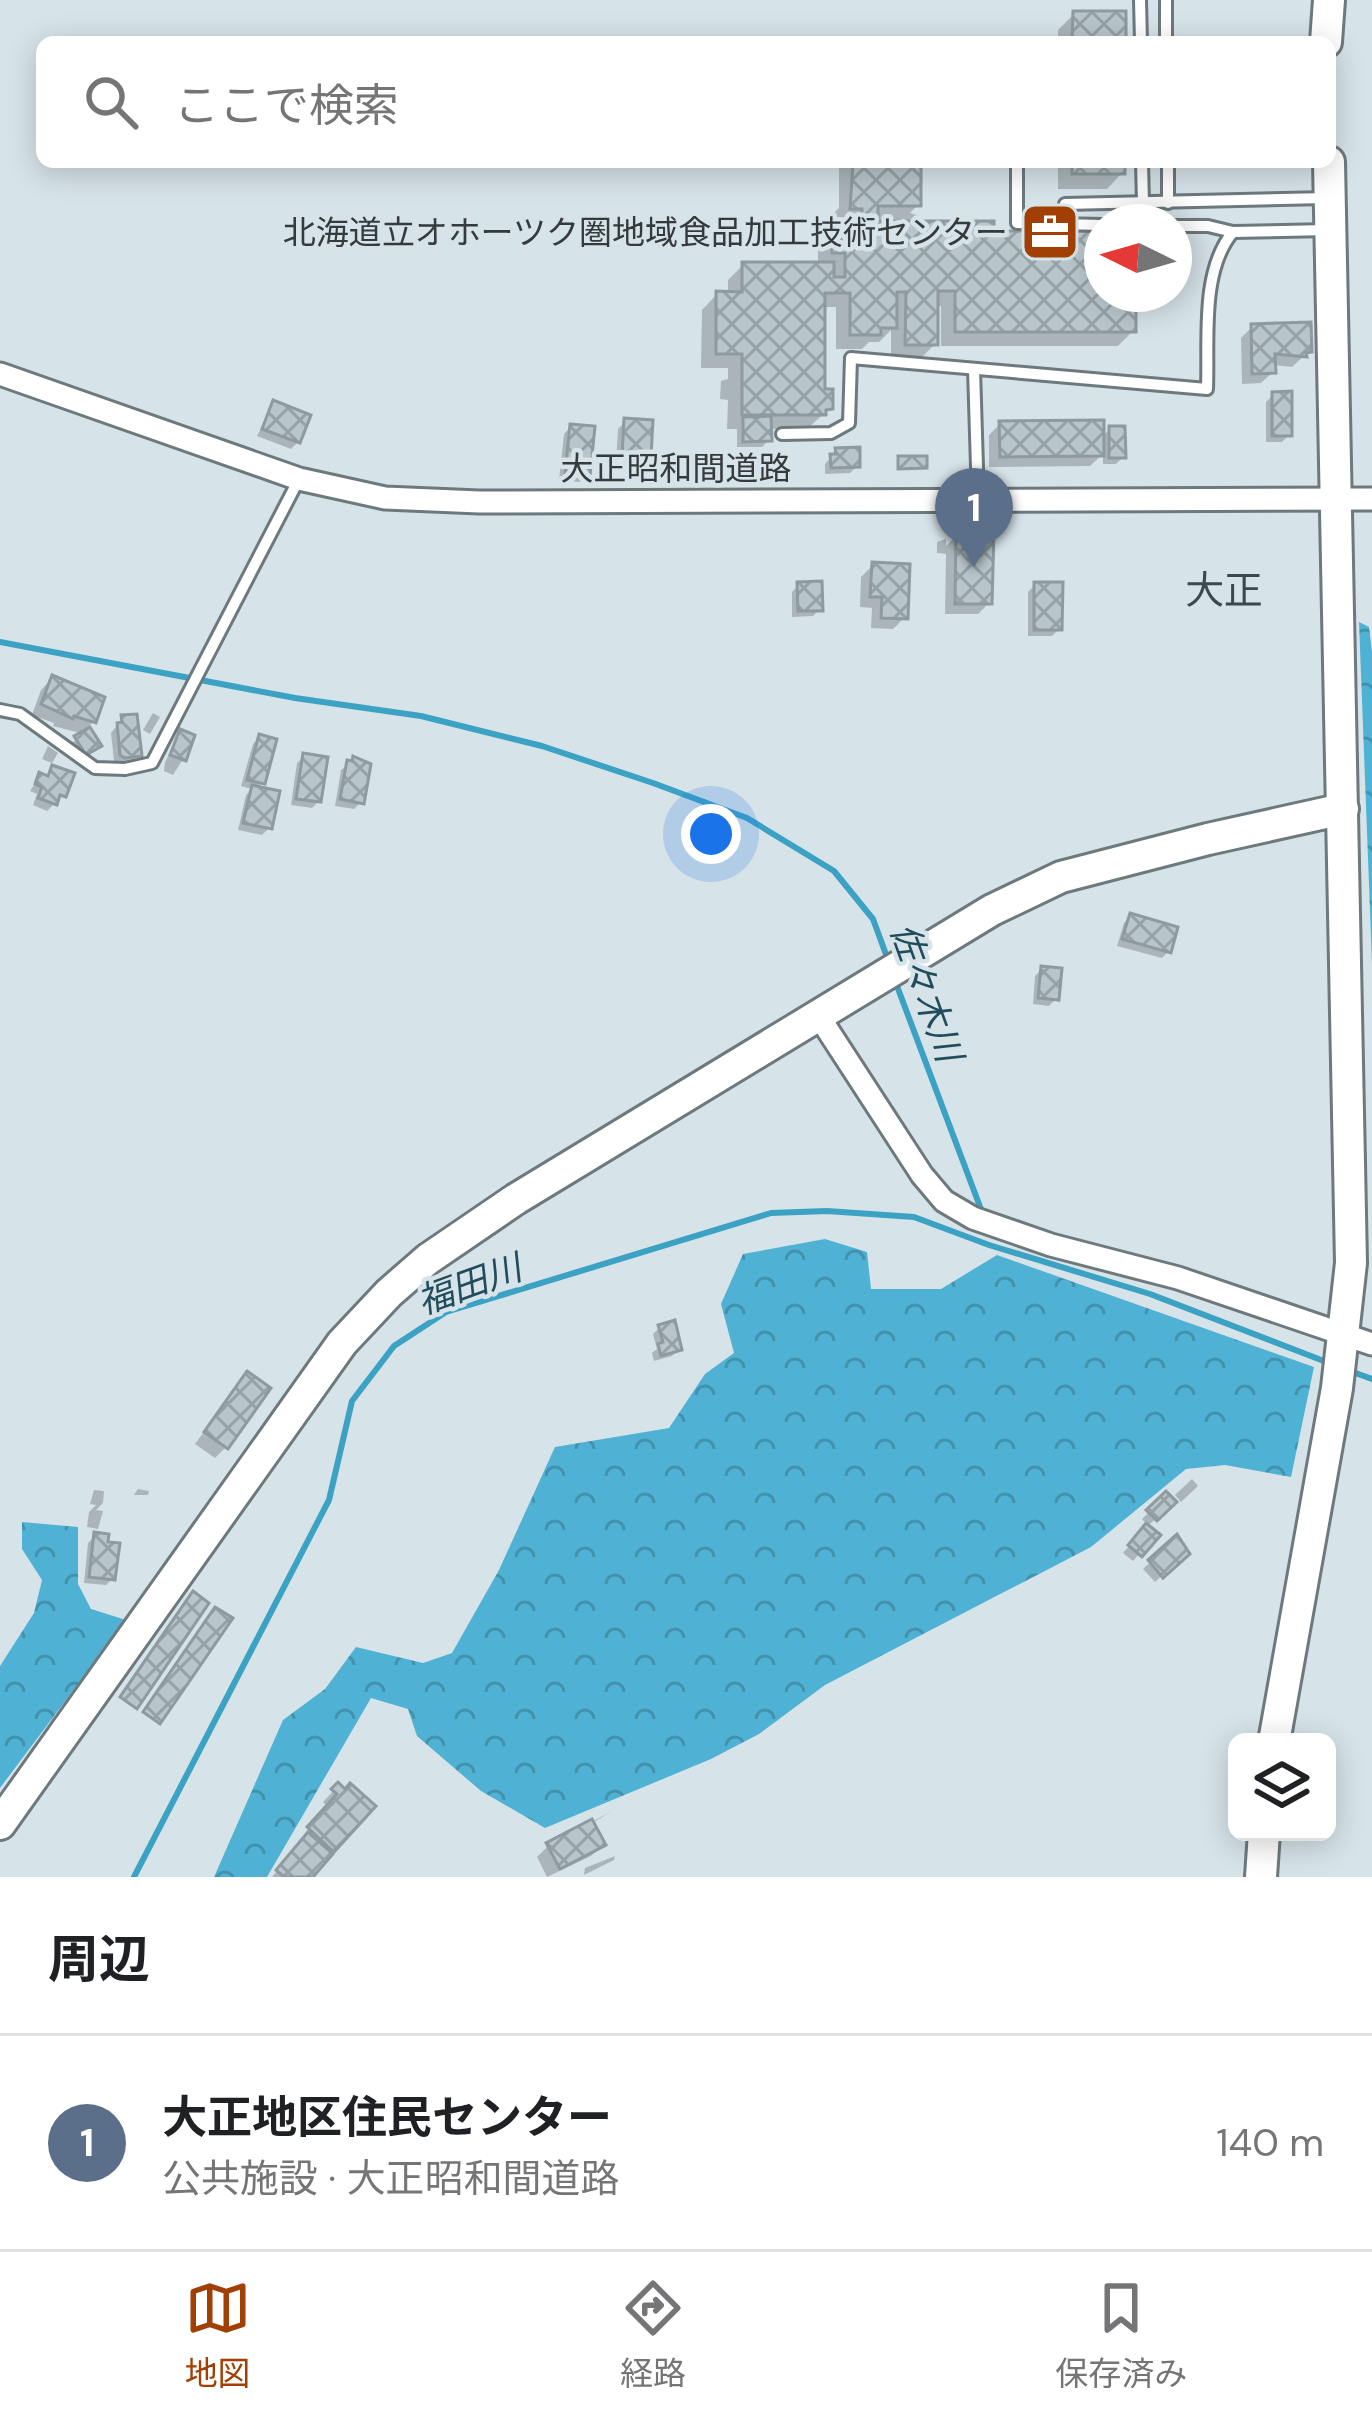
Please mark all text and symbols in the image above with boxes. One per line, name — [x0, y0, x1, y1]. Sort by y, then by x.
search box — [36, 36, 1336, 168]
icon: search — [78, 69, 144, 135]
text: ここで検索 — [174, 76, 399, 135]
office icon: 北海道立オホーツク圏地域食品加工技術センター — [1019, 201, 1081, 263]
north arrow — [1084, 204, 1192, 312]
place label: 北海道立オホーツク圏地域食品加工技術センター — [283, 211, 1008, 254]
street label: 大正昭和間道路 — [561, 447, 792, 490]
pin: 1 — [935, 468, 1013, 567]
district label: 大正 — [1185, 565, 1263, 616]
your location — [681, 804, 741, 864]
water label: 佐々木川 — [880, 916, 975, 1072]
water label: 福田川 — [410, 1243, 532, 1325]
map controls — [1228, 1733, 1336, 1841]
button: layers — [1228, 1733, 1336, 1841]
text: 周辺 — [48, 1926, 150, 1993]
text: 大正地区住民センター — [162, 2088, 612, 2147]
text: 1 — [80, 2117, 94, 2168]
text: 140 m — [1216, 2117, 1324, 2168]
text: 公共施設 · 大正昭和間道路 — [162, 2153, 619, 2204]
tab: 地図 — [185, 2275, 251, 2395]
tab: 経路 — [620, 2275, 686, 2395]
tab: 保存済み — [1055, 2275, 1187, 2395]

